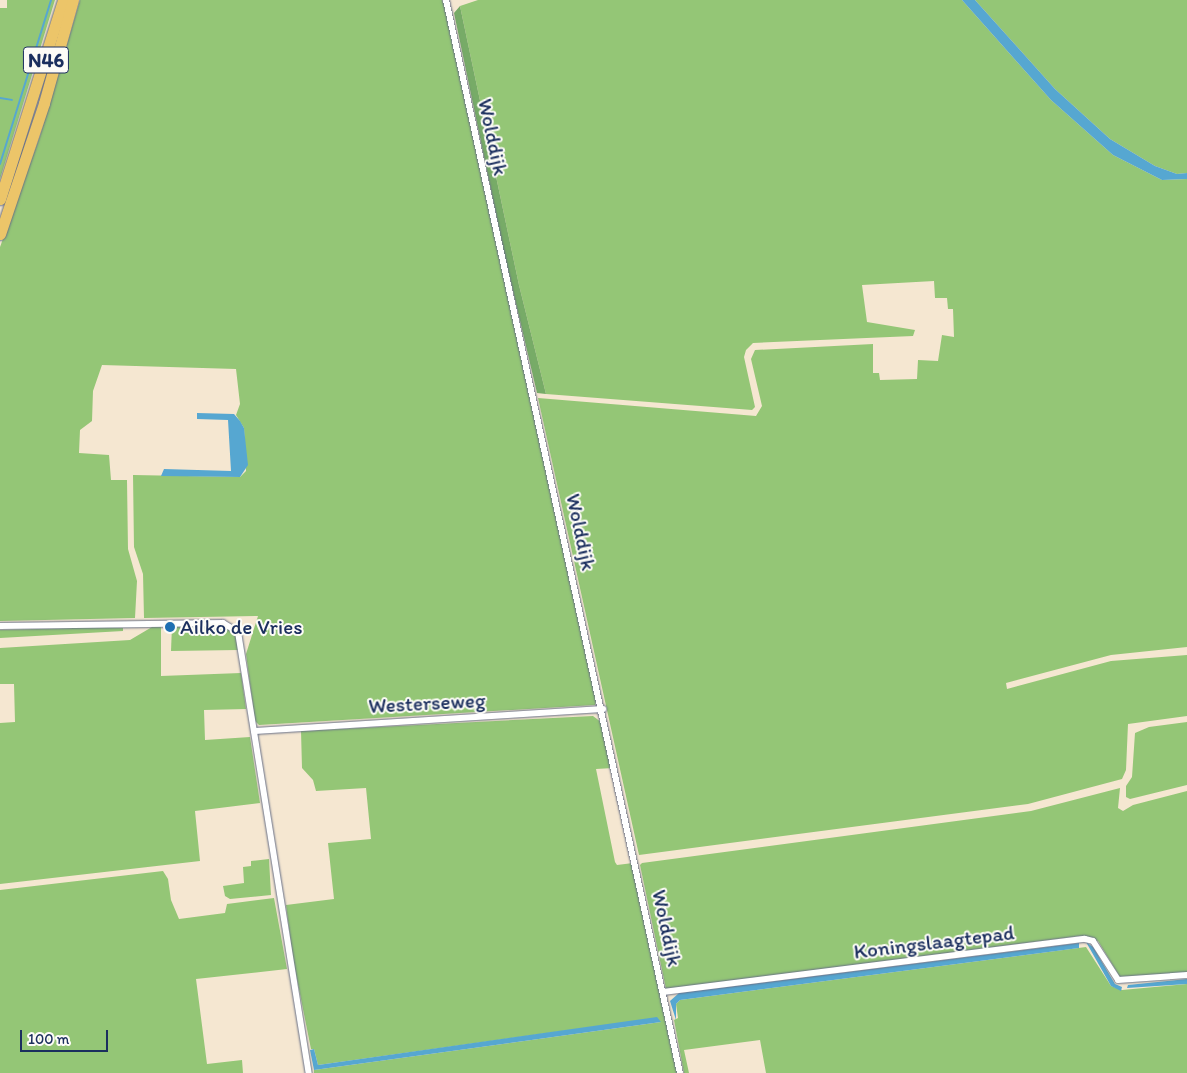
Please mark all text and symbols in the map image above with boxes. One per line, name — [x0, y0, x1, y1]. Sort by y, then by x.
road number: N46 — [22, 42, 70, 78]
street label: Wolddijk — [473, 96, 513, 178]
street label: Wolddijk — [561, 491, 601, 573]
place label: Ailko de Vries — [180, 614, 302, 640]
marker: Ailko de Vries — [164, 621, 176, 633]
street label: Westerseweg — [368, 687, 486, 719]
street label: Wolddijk — [647, 887, 687, 969]
street label: Koningslaagtepad — [852, 920, 1016, 964]
scale bar — [22, 1020, 110, 1052]
text: 100 m — [28, 1030, 69, 1048]

